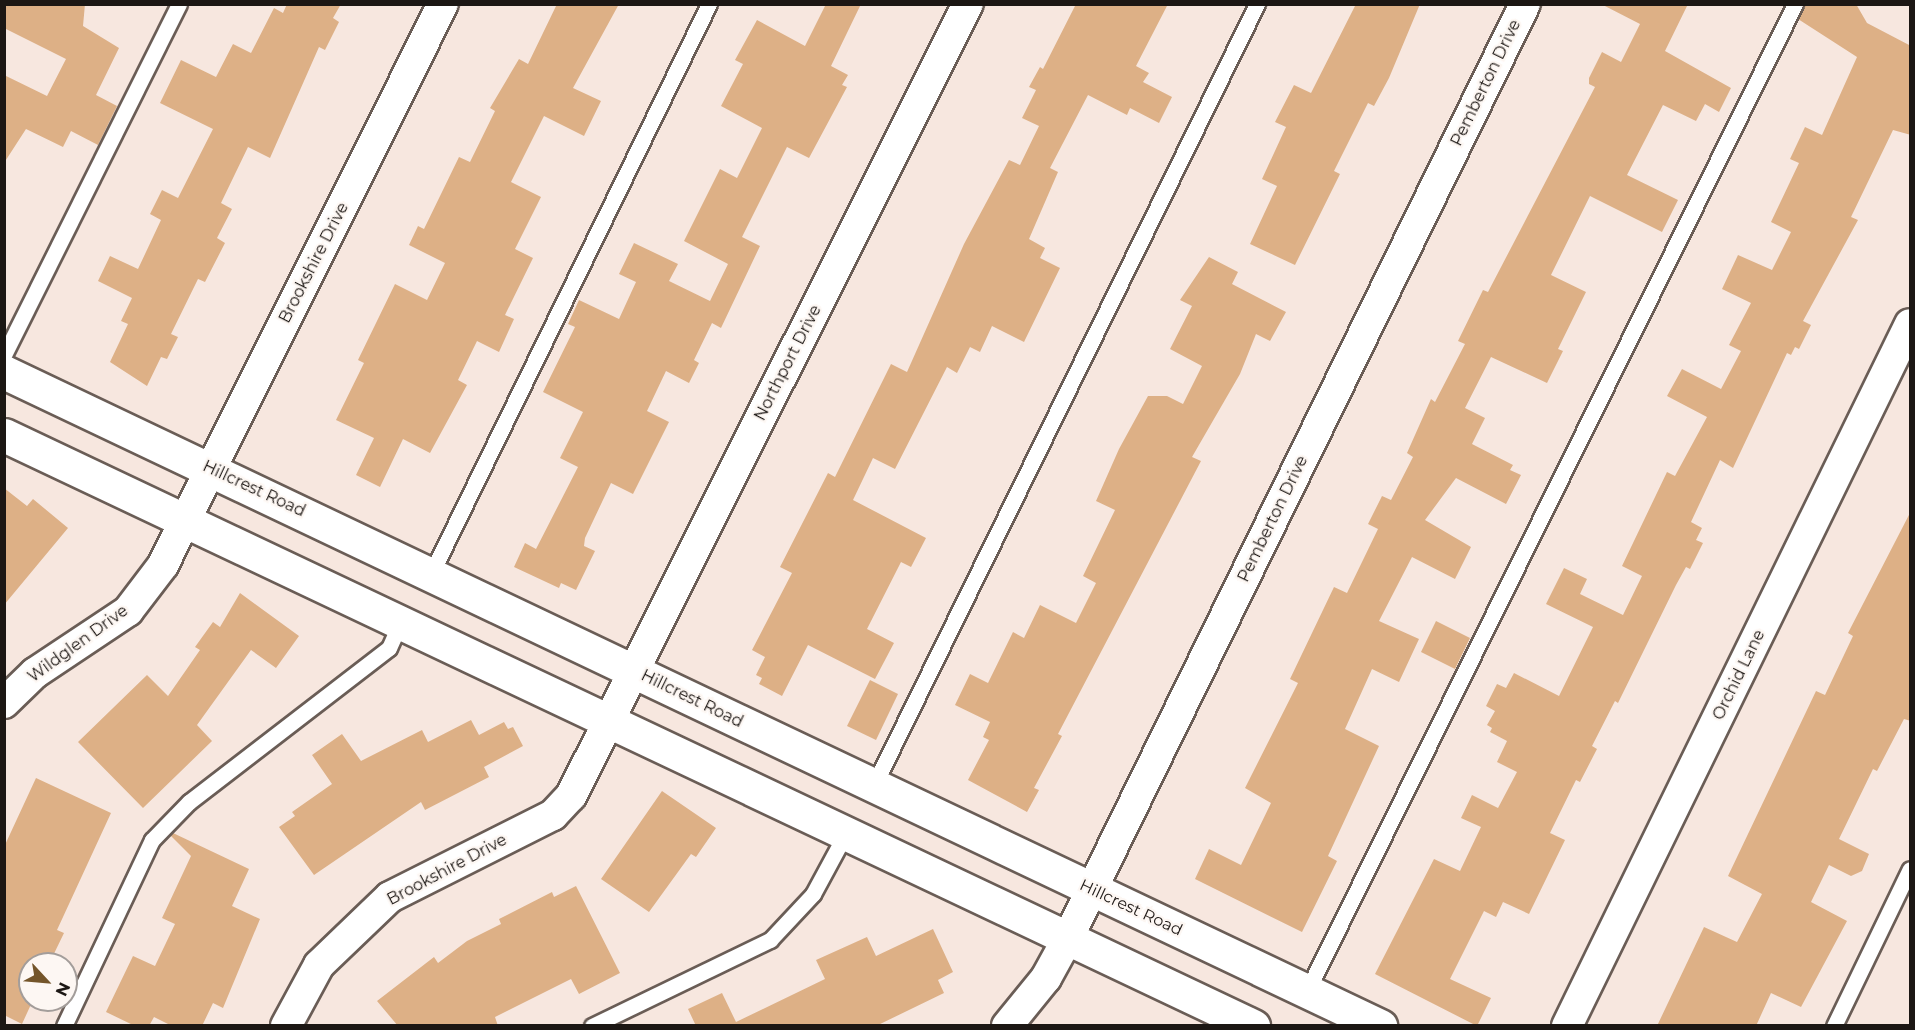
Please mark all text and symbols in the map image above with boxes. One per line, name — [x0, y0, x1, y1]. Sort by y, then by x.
street label: Pemberton Drive — [1447, 17, 1525, 149]
street label: Brookshire Drive — [275, 200, 353, 326]
street label: Northport Drive — [751, 302, 825, 424]
street label: Pemberton Drive — [1234, 453, 1312, 585]
street label: Hillcrest Road — [200, 457, 308, 521]
street label: Wildglen Drive — [24, 601, 132, 687]
street label: Orchid Lane — [1709, 627, 1769, 723]
street label: Hillcrest Road — [638, 666, 746, 732]
street label: Brookshire Drive — [384, 830, 510, 910]
street label: Hillcrest Road — [1077, 876, 1185, 940]
north arrow — [18, 952, 78, 1012]
text: N — [51, 979, 74, 999]

